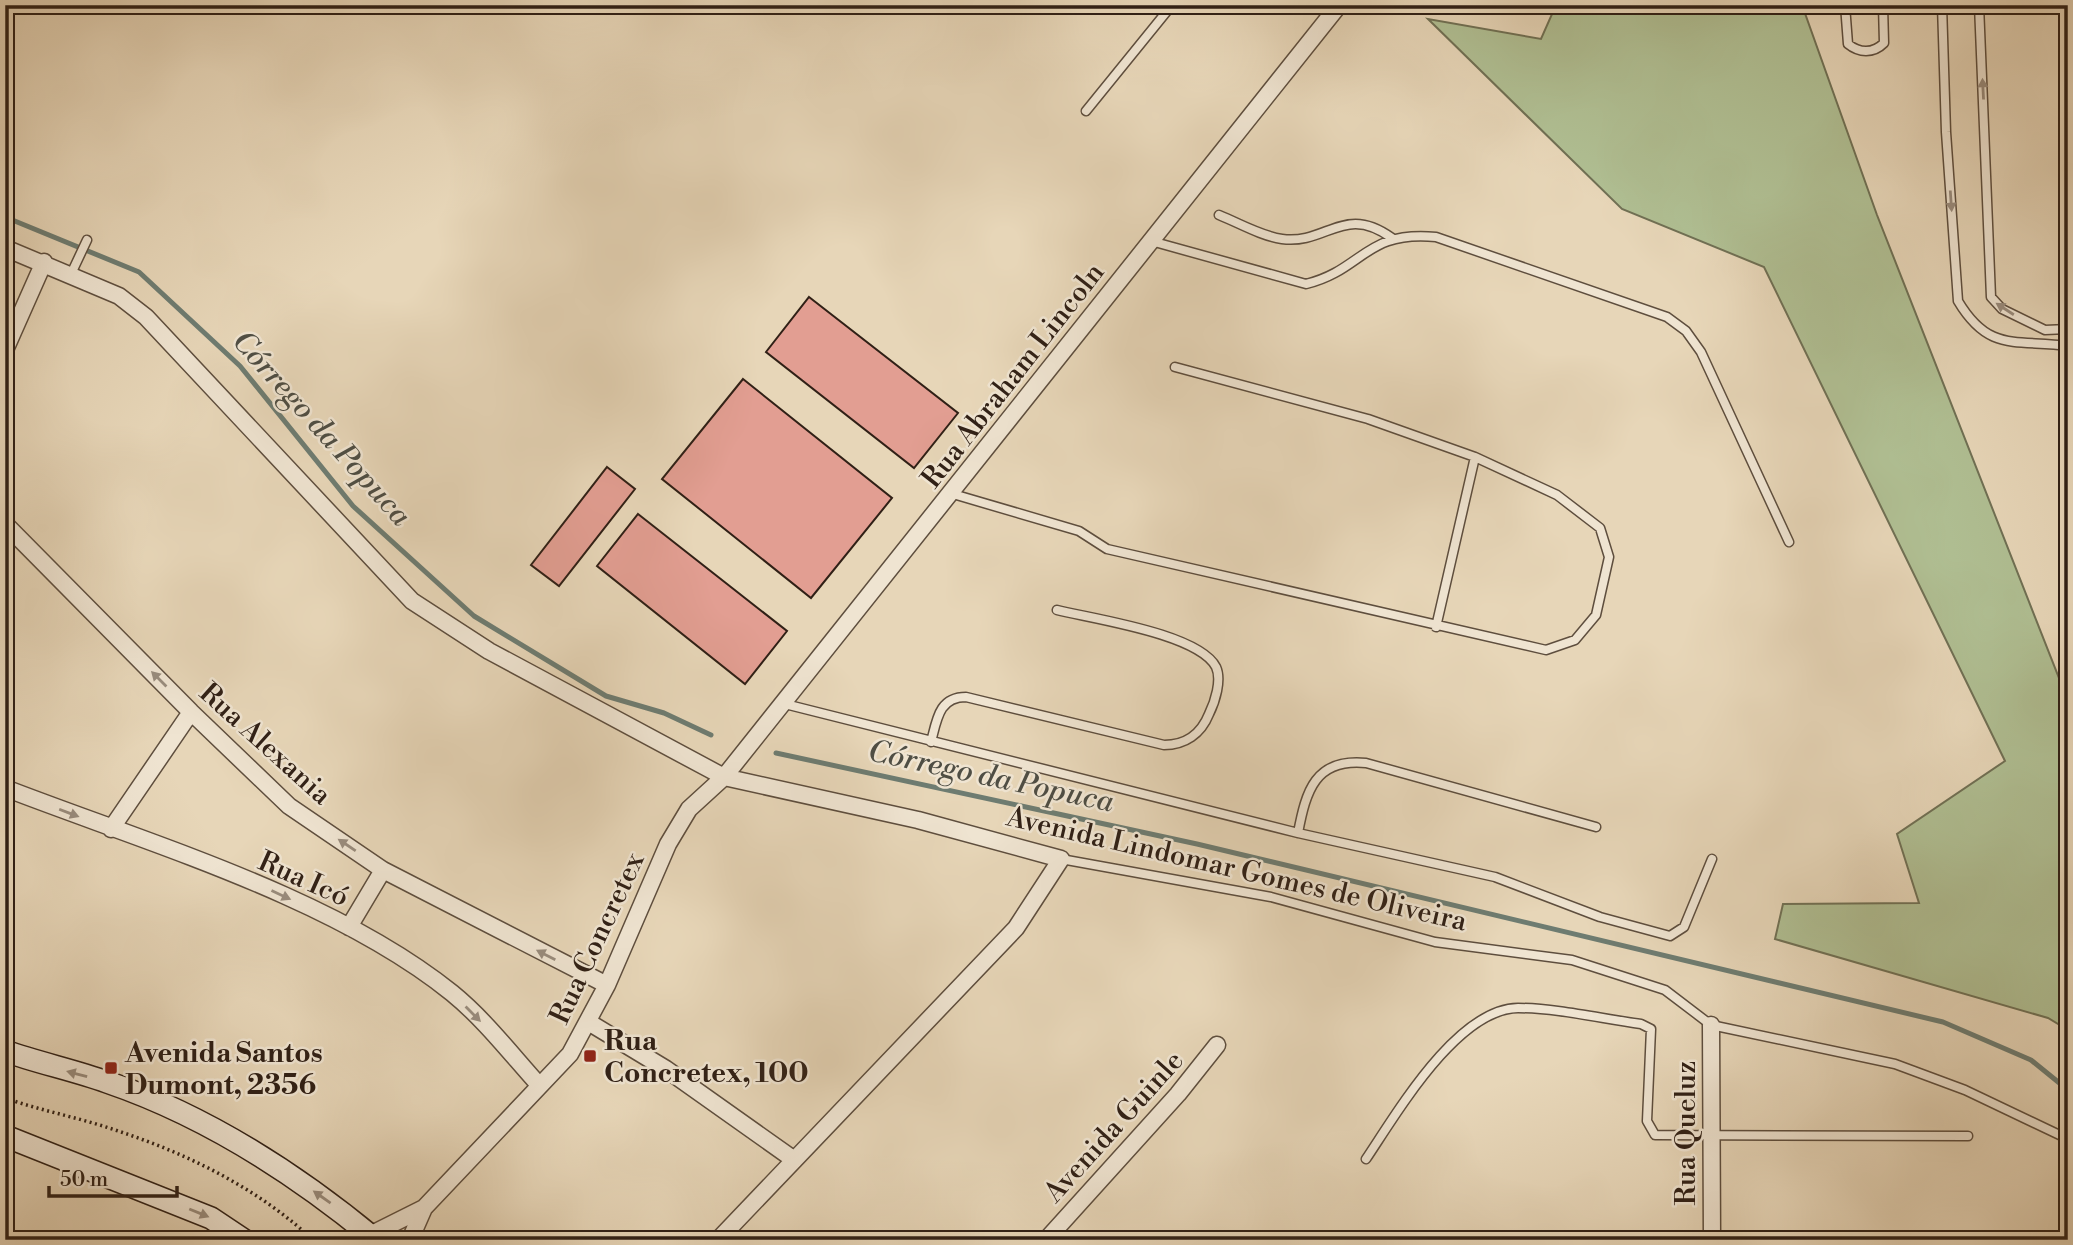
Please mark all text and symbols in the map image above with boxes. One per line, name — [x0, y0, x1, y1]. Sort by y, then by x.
one-way arrow — [1977, 77, 1988, 99]
one-way arrow — [1946, 190, 1957, 212]
street label: Rua Abraham Lincoln — [914, 256, 1112, 496]
one-way arrow — [1995, 302, 2015, 315]
water label: Córrego da Popuca — [223, 323, 419, 535]
one-way arrow — [151, 671, 167, 688]
street label: Rua Alexania — [192, 676, 339, 813]
water label: Córrego da Popuca — [865, 732, 1117, 822]
street label: Avenida Lindomar Gomes de Oliveira — [1002, 799, 1471, 940]
one-way arrow — [58, 807, 79, 818]
one-way arrow — [338, 838, 356, 852]
street label: Rua Icó — [253, 844, 354, 915]
street label: Rua Concretex — [542, 847, 653, 1030]
one-way arrow — [271, 889, 291, 901]
one-way arrow — [536, 949, 556, 960]
one-way arrow — [465, 1005, 482, 1022]
place label: Rua Concretex, 100 — [604, 1024, 809, 1091]
place label: Avenida Santos Dumont, 2356 — [124, 1036, 323, 1103]
street label: Avenida Guinle — [1036, 1044, 1191, 1211]
marker: Rua Concretex, 100 — [582, 1048, 598, 1064]
marker: Avenida Santos Dumont, 2356 — [103, 1060, 119, 1076]
street label: Rua Queluz — [1669, 1061, 1704, 1205]
one-way arrow — [66, 1068, 87, 1078]
scale bar — [49, 1154, 177, 1198]
text: 50 m — [60, 1167, 108, 1193]
one-way arrow — [313, 1190, 331, 1204]
one-way arrow — [189, 1208, 210, 1219]

